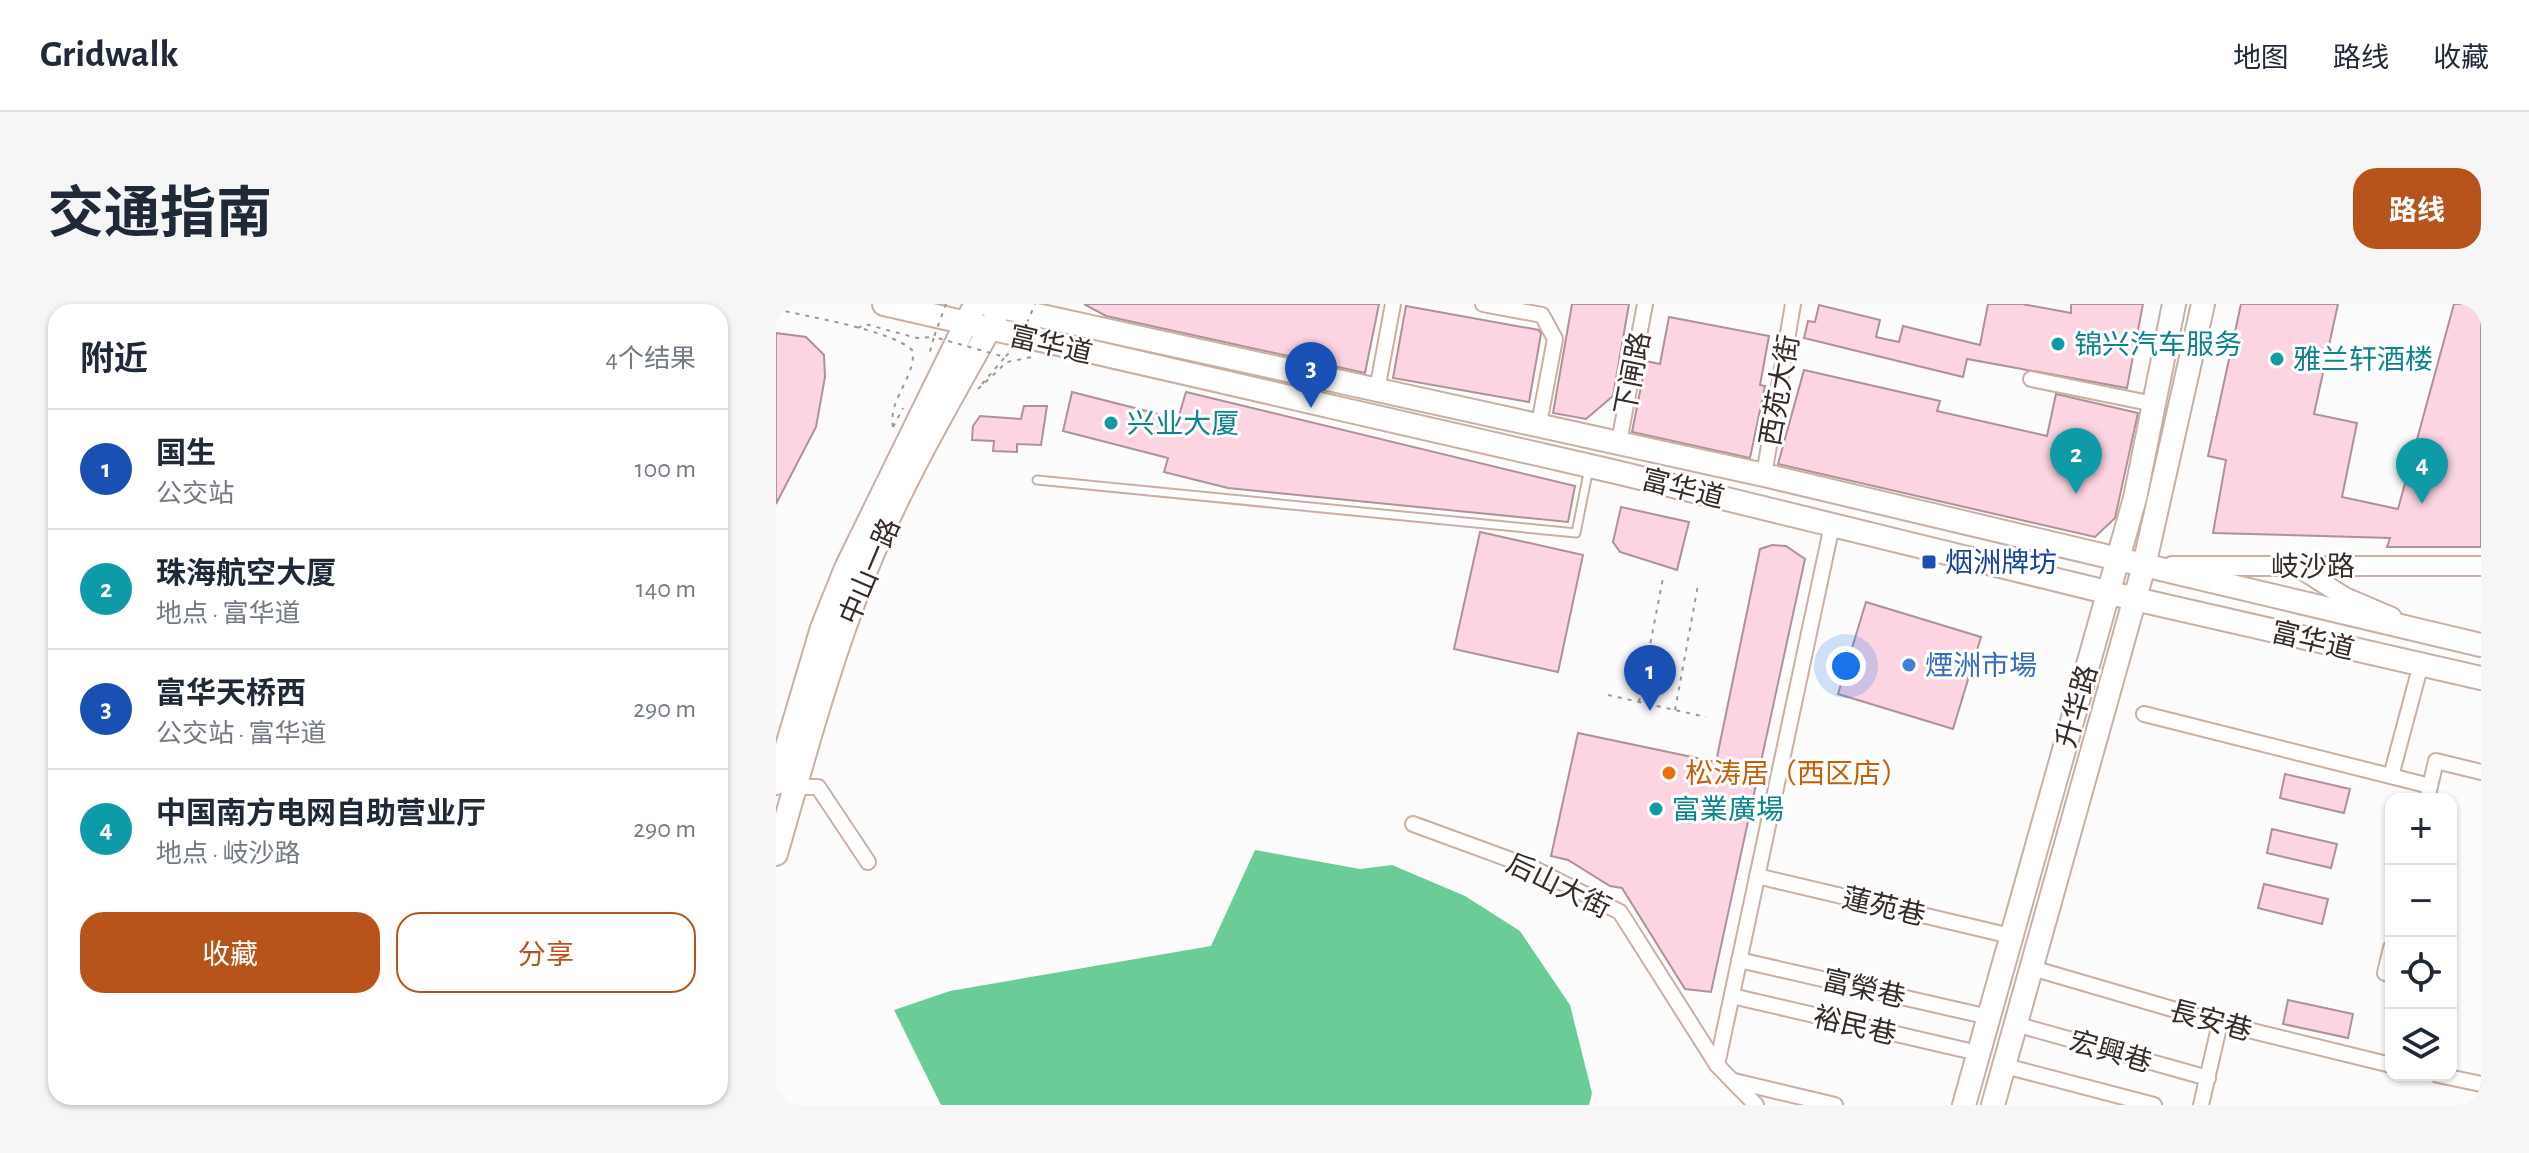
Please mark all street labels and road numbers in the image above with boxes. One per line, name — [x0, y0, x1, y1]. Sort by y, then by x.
street label: 富华道 — [1006, 321, 1095, 369]
street label: 下闸路 — [1610, 329, 1656, 417]
street label: 西苑大街 — [1755, 332, 1804, 448]
street label: 富华道 — [1638, 464, 1727, 514]
street label: 中山一路 — [834, 514, 906, 629]
street label: 岐沙路 — [2271, 552, 2355, 582]
street label: 富华道 — [2268, 617, 2357, 665]
street label: 升华路 — [2051, 662, 2103, 751]
street label: 后山大街 — [1502, 848, 1615, 924]
street label: 蓮苑巷 — [1839, 883, 1928, 931]
street label: 富榮巷 — [1819, 965, 1908, 1013]
street label: 長安巷 — [2166, 996, 2255, 1046]
street label: 裕民巷 — [1810, 1002, 1899, 1050]
street label: 宏興巷 — [2066, 1026, 2155, 1078]

